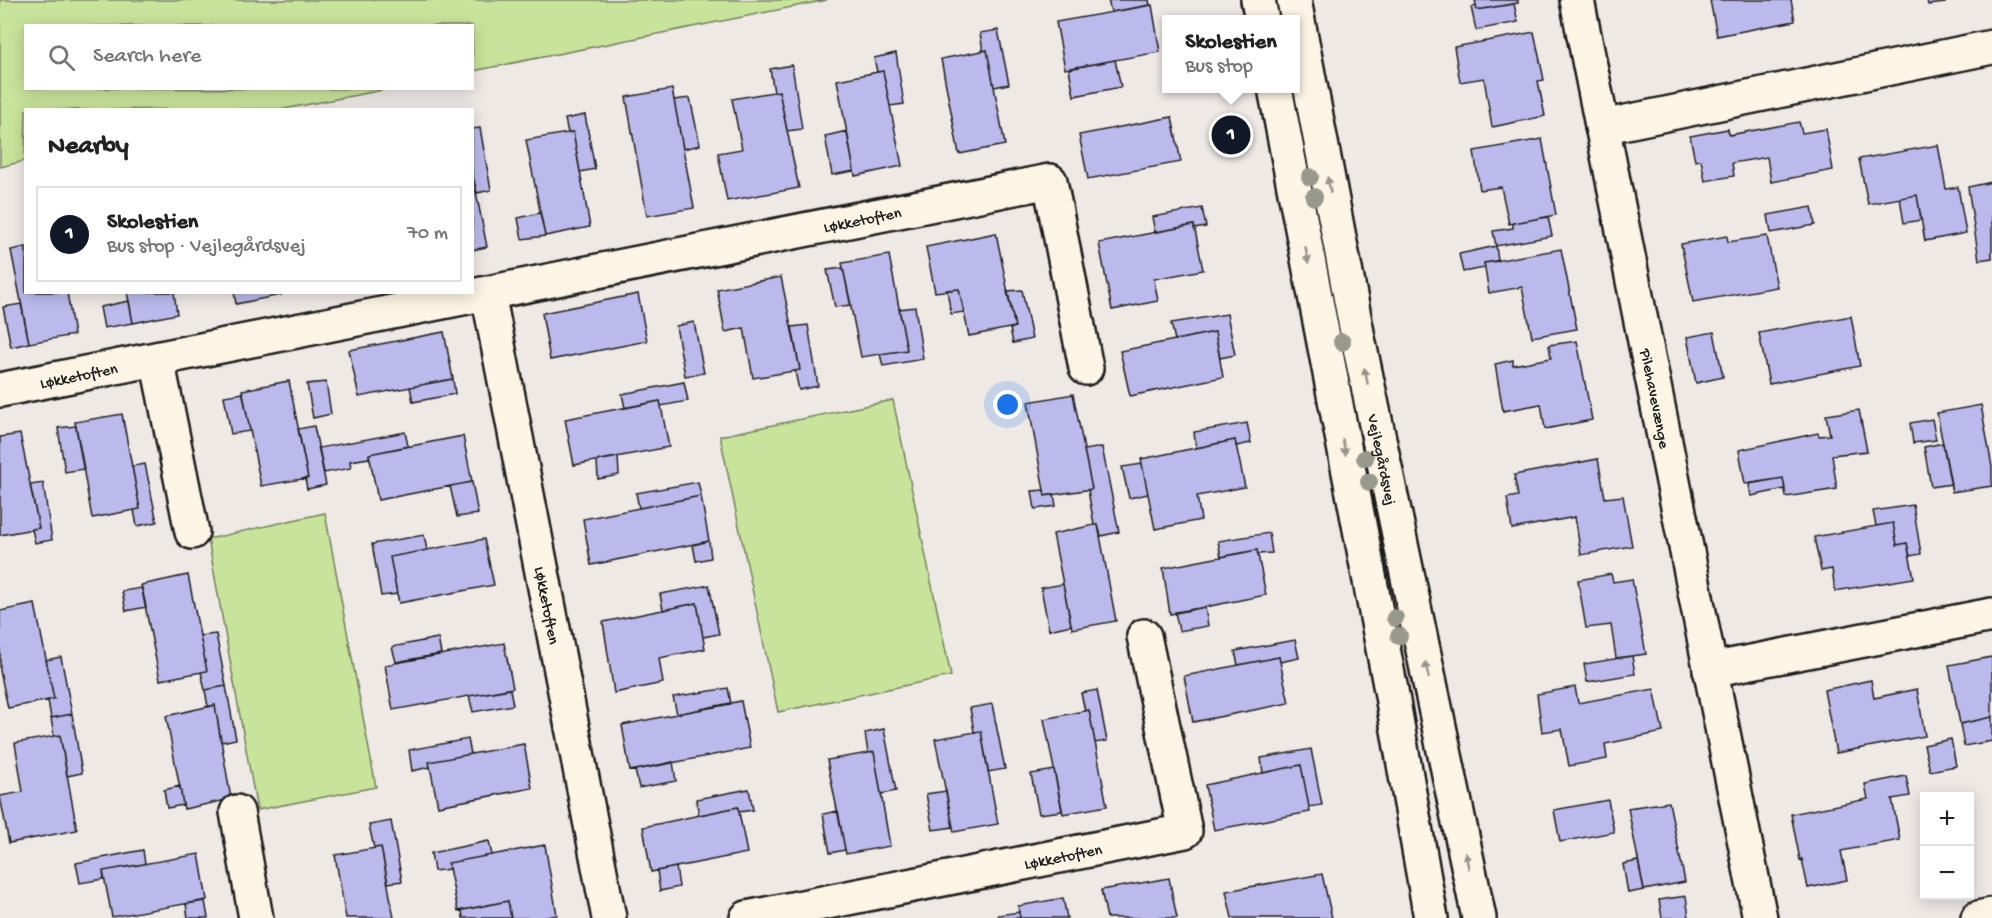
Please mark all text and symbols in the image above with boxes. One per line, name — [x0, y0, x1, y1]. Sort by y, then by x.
popup — [1162, 15, 1300, 93]
search box — [24, 24, 474, 90]
text: Skolestien — [1185, 30, 1277, 56]
icon: search — [45, 41, 78, 74]
text: Search here — [93, 44, 201, 70]
text: Bus stop — [1185, 56, 1253, 79]
pin: 1 — [1212, 112, 1250, 158]
text: Nearby — [48, 132, 129, 163]
one-way arrow — [1324, 175, 1333, 194]
street label: Løkketoften — [822, 205, 904, 239]
text: Skolestien — [107, 210, 198, 236]
text: 1 — [65, 223, 74, 246]
text: 70 m — [407, 223, 448, 246]
text: Bus stop · Vejlegårdsvej — [107, 236, 306, 259]
one-way arrow — [1303, 246, 1312, 265]
street label: Pilehavevænge — [1634, 346, 1672, 451]
street label: Løkketoften — [39, 361, 120, 395]
one-way arrow — [1361, 366, 1370, 385]
your location — [993, 390, 1022, 419]
street label: Vejlegårdsvej — [1361, 412, 1399, 507]
one-way arrow — [1340, 438, 1349, 457]
street label: Løkketoften — [528, 565, 562, 647]
one-way arrow — [1422, 660, 1431, 679]
map controls — [1920, 792, 1974, 900]
button: + — [1920, 792, 1974, 846]
street label: Løkketoften — [1023, 842, 1104, 876]
button: − — [1920, 846, 1974, 900]
one-way arrow — [1462, 851, 1471, 870]

